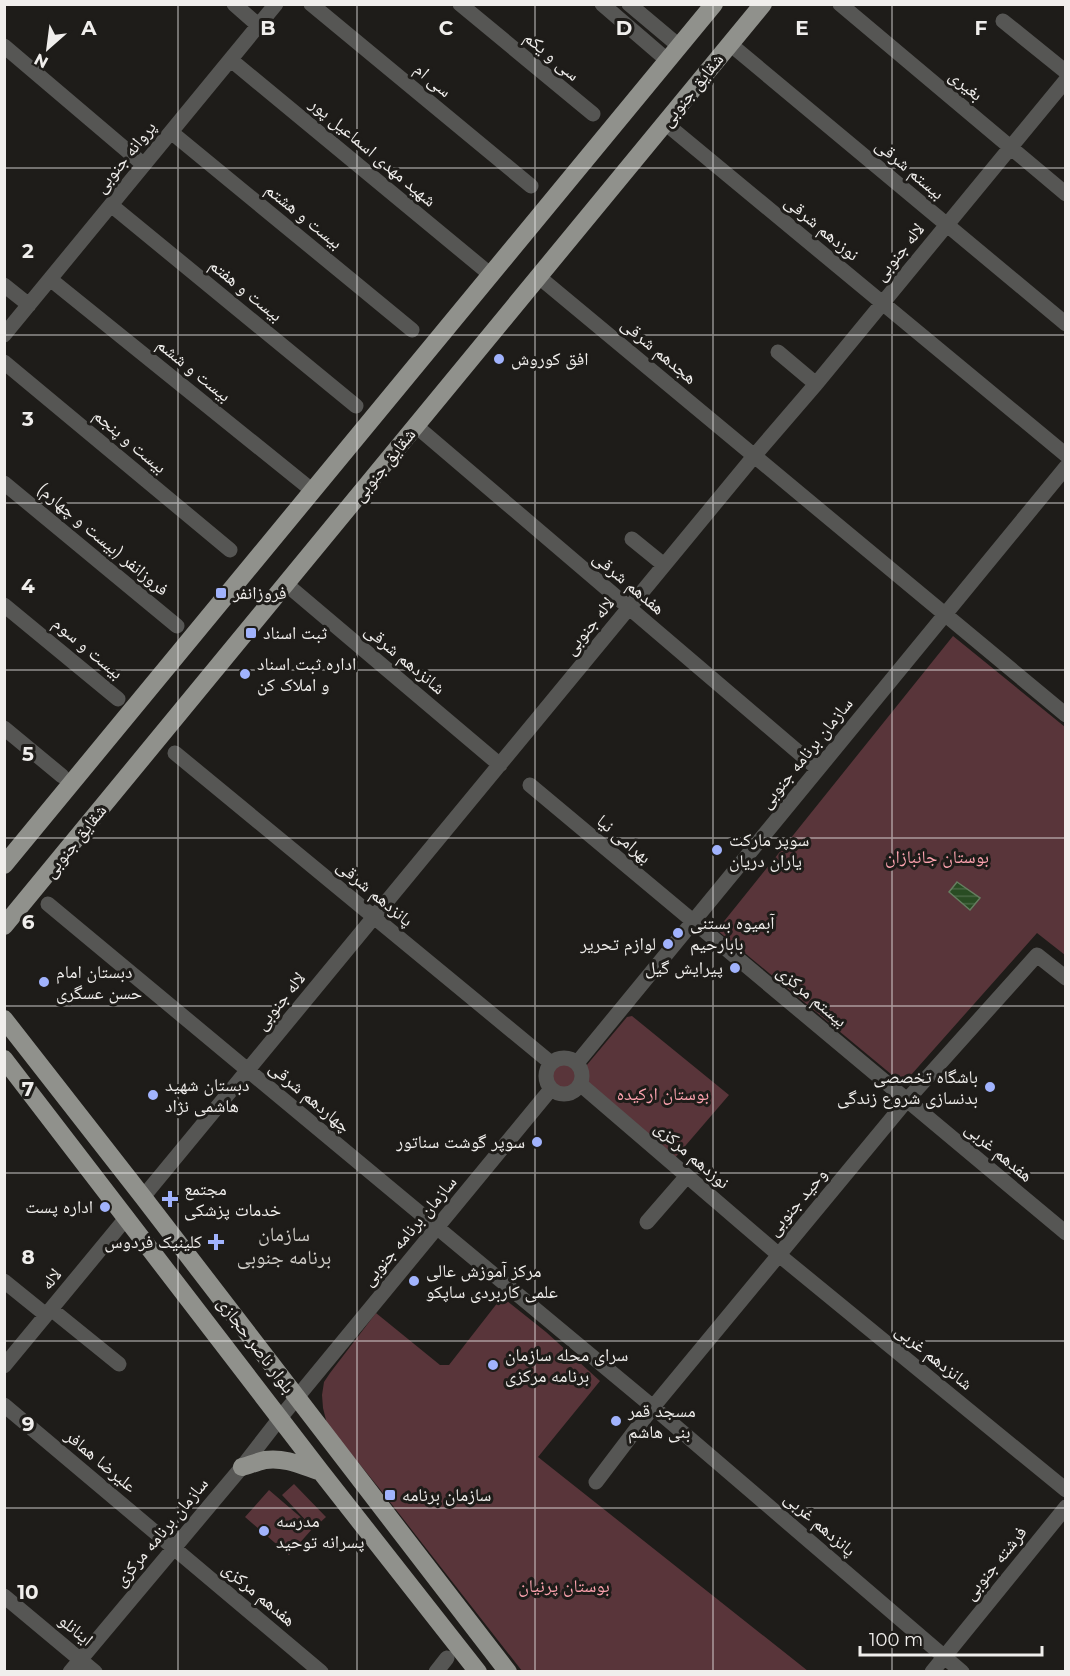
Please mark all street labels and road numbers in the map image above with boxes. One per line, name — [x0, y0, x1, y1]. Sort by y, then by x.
street label: سی و یکم — [519, 26, 584, 86]
street label: شقایق جنوبی — [656, 49, 728, 131]
street label: سی ام — [409, 58, 456, 103]
street label: بغیری — [945, 65, 987, 105]
street label: شهید مهدی اسماعیل پور — [304, 92, 441, 211]
street label: پروانه جنوبی — [89, 117, 161, 198]
street label: بیستم شرقی — [870, 134, 949, 205]
street label: بیست و هشتم — [260, 178, 347, 255]
street label: نوزدهم شرقی — [780, 191, 864, 266]
street label: لاله جنوبی — [869, 218, 929, 286]
street label: بیست و هفتم — [204, 254, 287, 327]
street label: هجدهم شرقی — [616, 313, 701, 390]
street label: بیست و ششم — [152, 333, 236, 407]
street label: بیست و پنجم — [88, 404, 171, 479]
street label: شقایق جنوبی — [348, 424, 420, 506]
street label: فروزانفر (بیست و چهارم) — [32, 478, 173, 601]
street label: هفدهم شرقی — [588, 547, 669, 620]
street label: لاله جنوبی — [559, 592, 619, 660]
street label: بیست و سوم — [48, 612, 128, 685]
street label: شانزدهم شرقی — [360, 619, 450, 700]
street label: سازمان برنامه جنوبی — [754, 693, 858, 813]
street label: شقایق جنوبی — [39, 800, 111, 882]
street label: بهرامی نیا — [592, 810, 656, 868]
street label: پانزدهم شرقی — [332, 855, 418, 932]
street label: بیستم مرکزی — [772, 960, 852, 1033]
street label: لاله جنوبی — [250, 967, 310, 1035]
street label: چهاردهم شرقی — [264, 1057, 355, 1138]
street label: نوزدهم مرکزی — [649, 1116, 734, 1194]
street label: هفدهم غربی — [960, 1117, 1037, 1187]
street label: وحید جنوبی — [762, 1164, 832, 1240]
street label: سازمان برنامه جنوبی — [357, 1172, 461, 1290]
street label: لاله — [36, 1264, 66, 1294]
street label: بلوار ناصر حجازی — [212, 1292, 300, 1398]
street label: شانزدهم غربی — [890, 1319, 977, 1396]
street label: علیرضا همافر — [60, 1424, 141, 1497]
street label: سازمان برنامه مرکزی — [109, 1473, 213, 1591]
street label: پانزدهم غربی — [779, 1487, 860, 1562]
street label: فرشته جنوبی — [959, 1522, 1031, 1604]
street label: هفدهم مرکزی — [217, 1557, 300, 1632]
street label: اینانلو — [54, 1609, 98, 1651]

